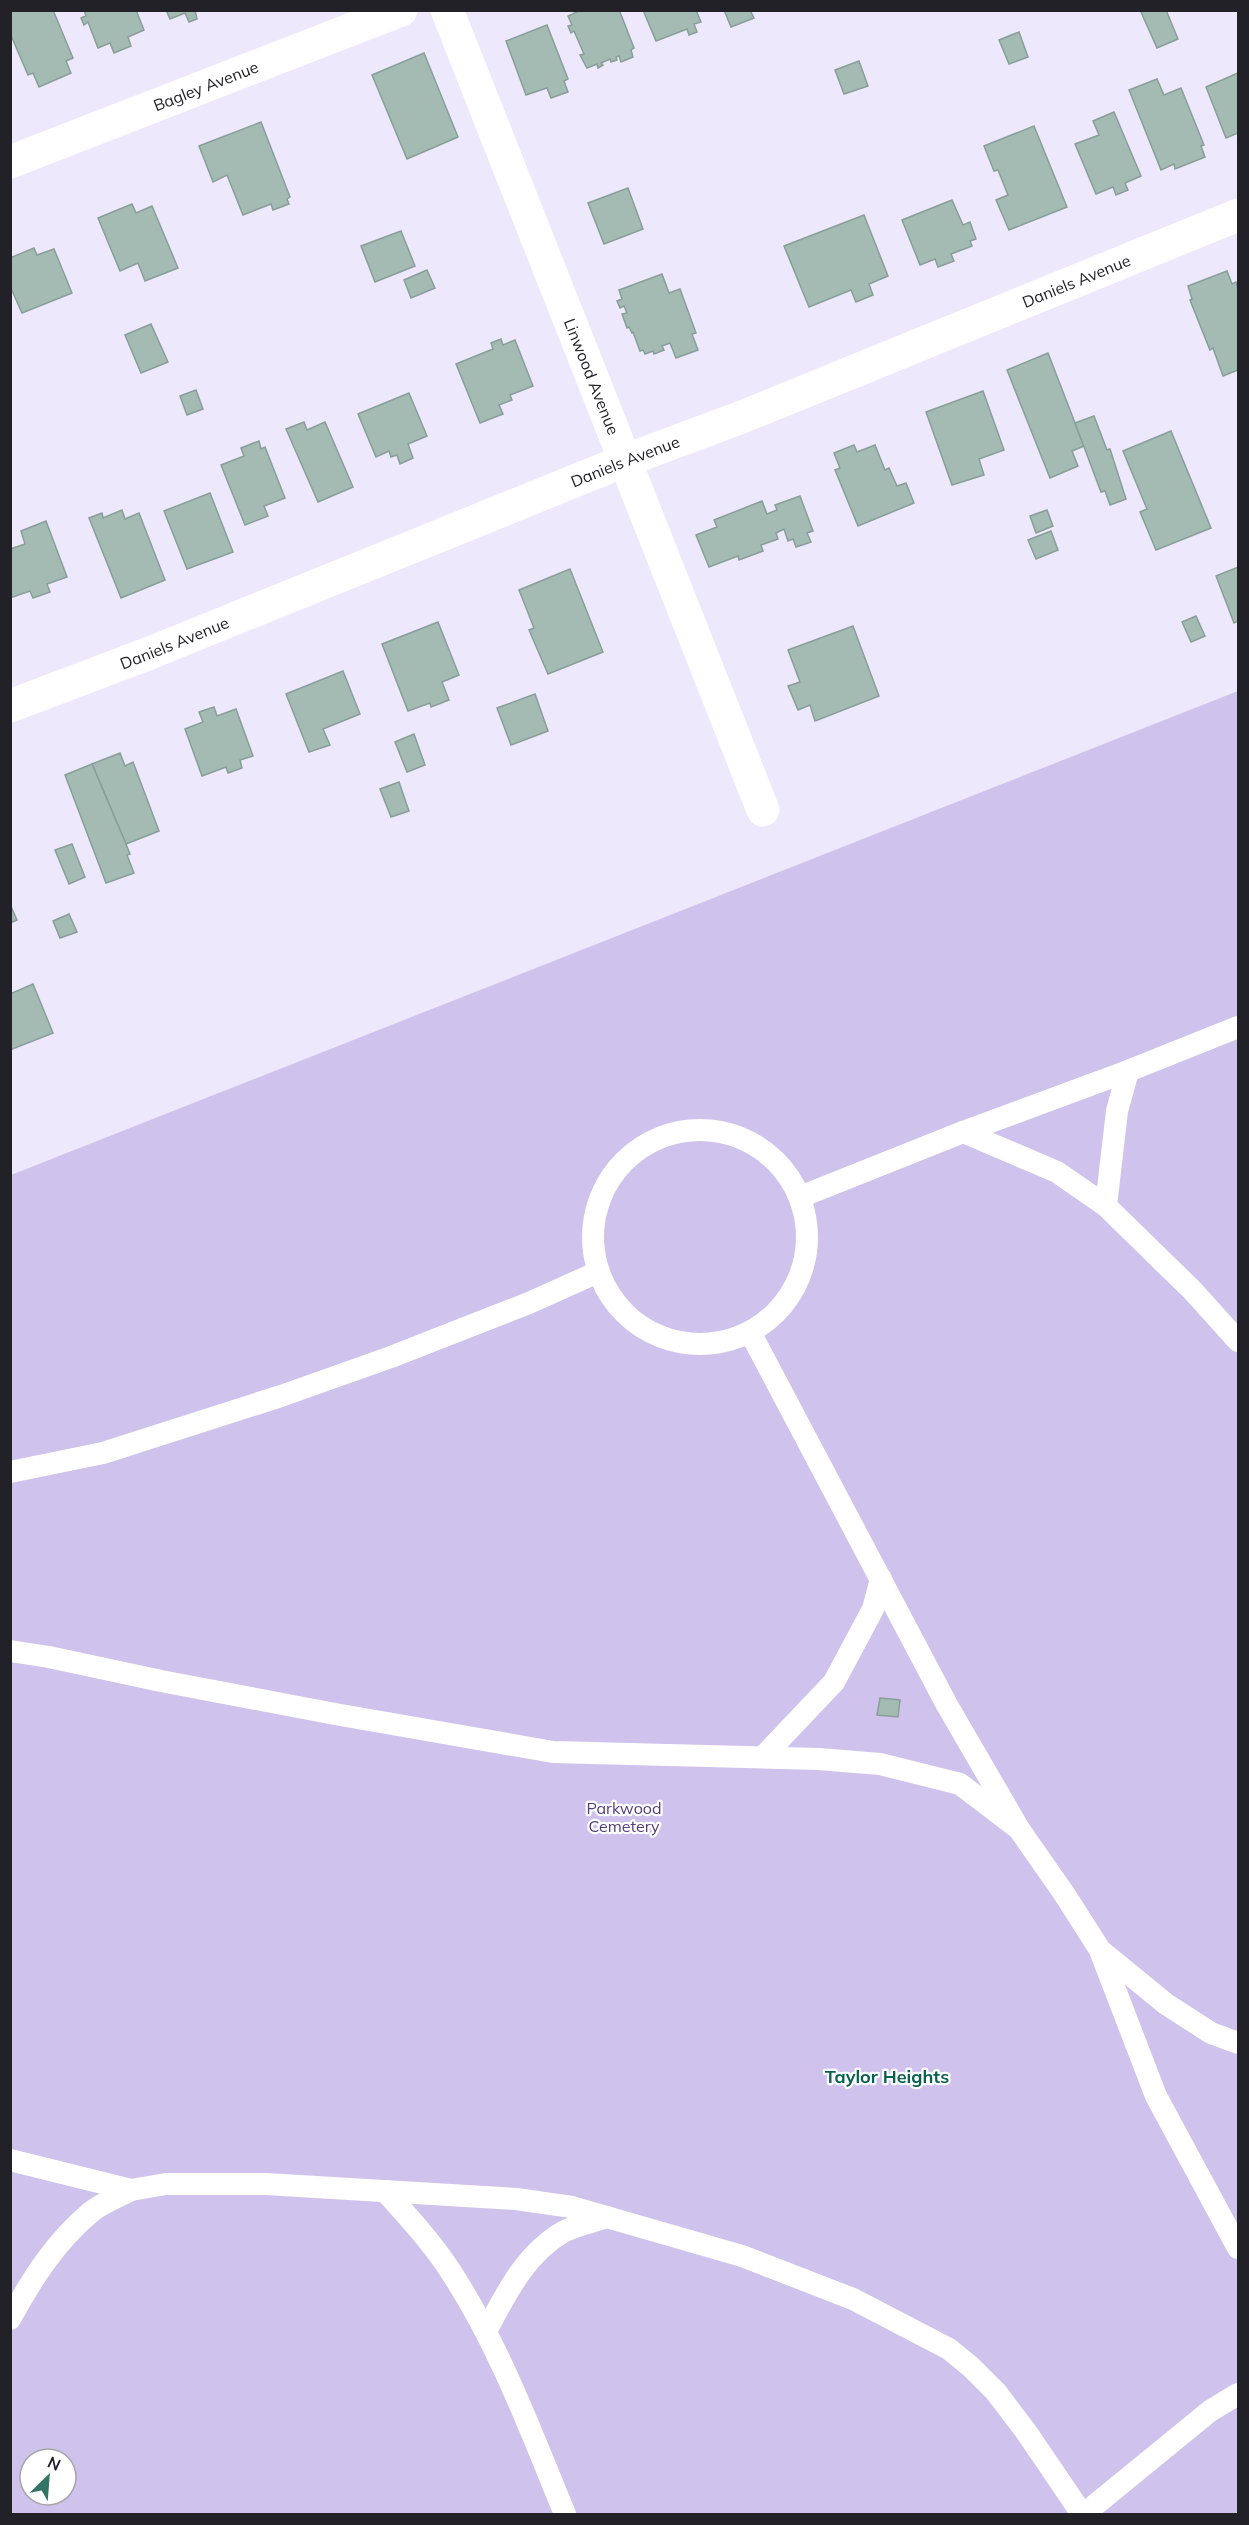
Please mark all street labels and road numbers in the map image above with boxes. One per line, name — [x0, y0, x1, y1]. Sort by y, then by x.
street label: Bagley Avenue — [150, 56, 261, 115]
street label: Daniels Avenue — [1019, 250, 1133, 312]
street label: Linwood Avenue — [560, 315, 624, 438]
street label: Daniels Avenue — [568, 431, 682, 492]
street label: Daniels Avenue — [117, 612, 232, 673]

